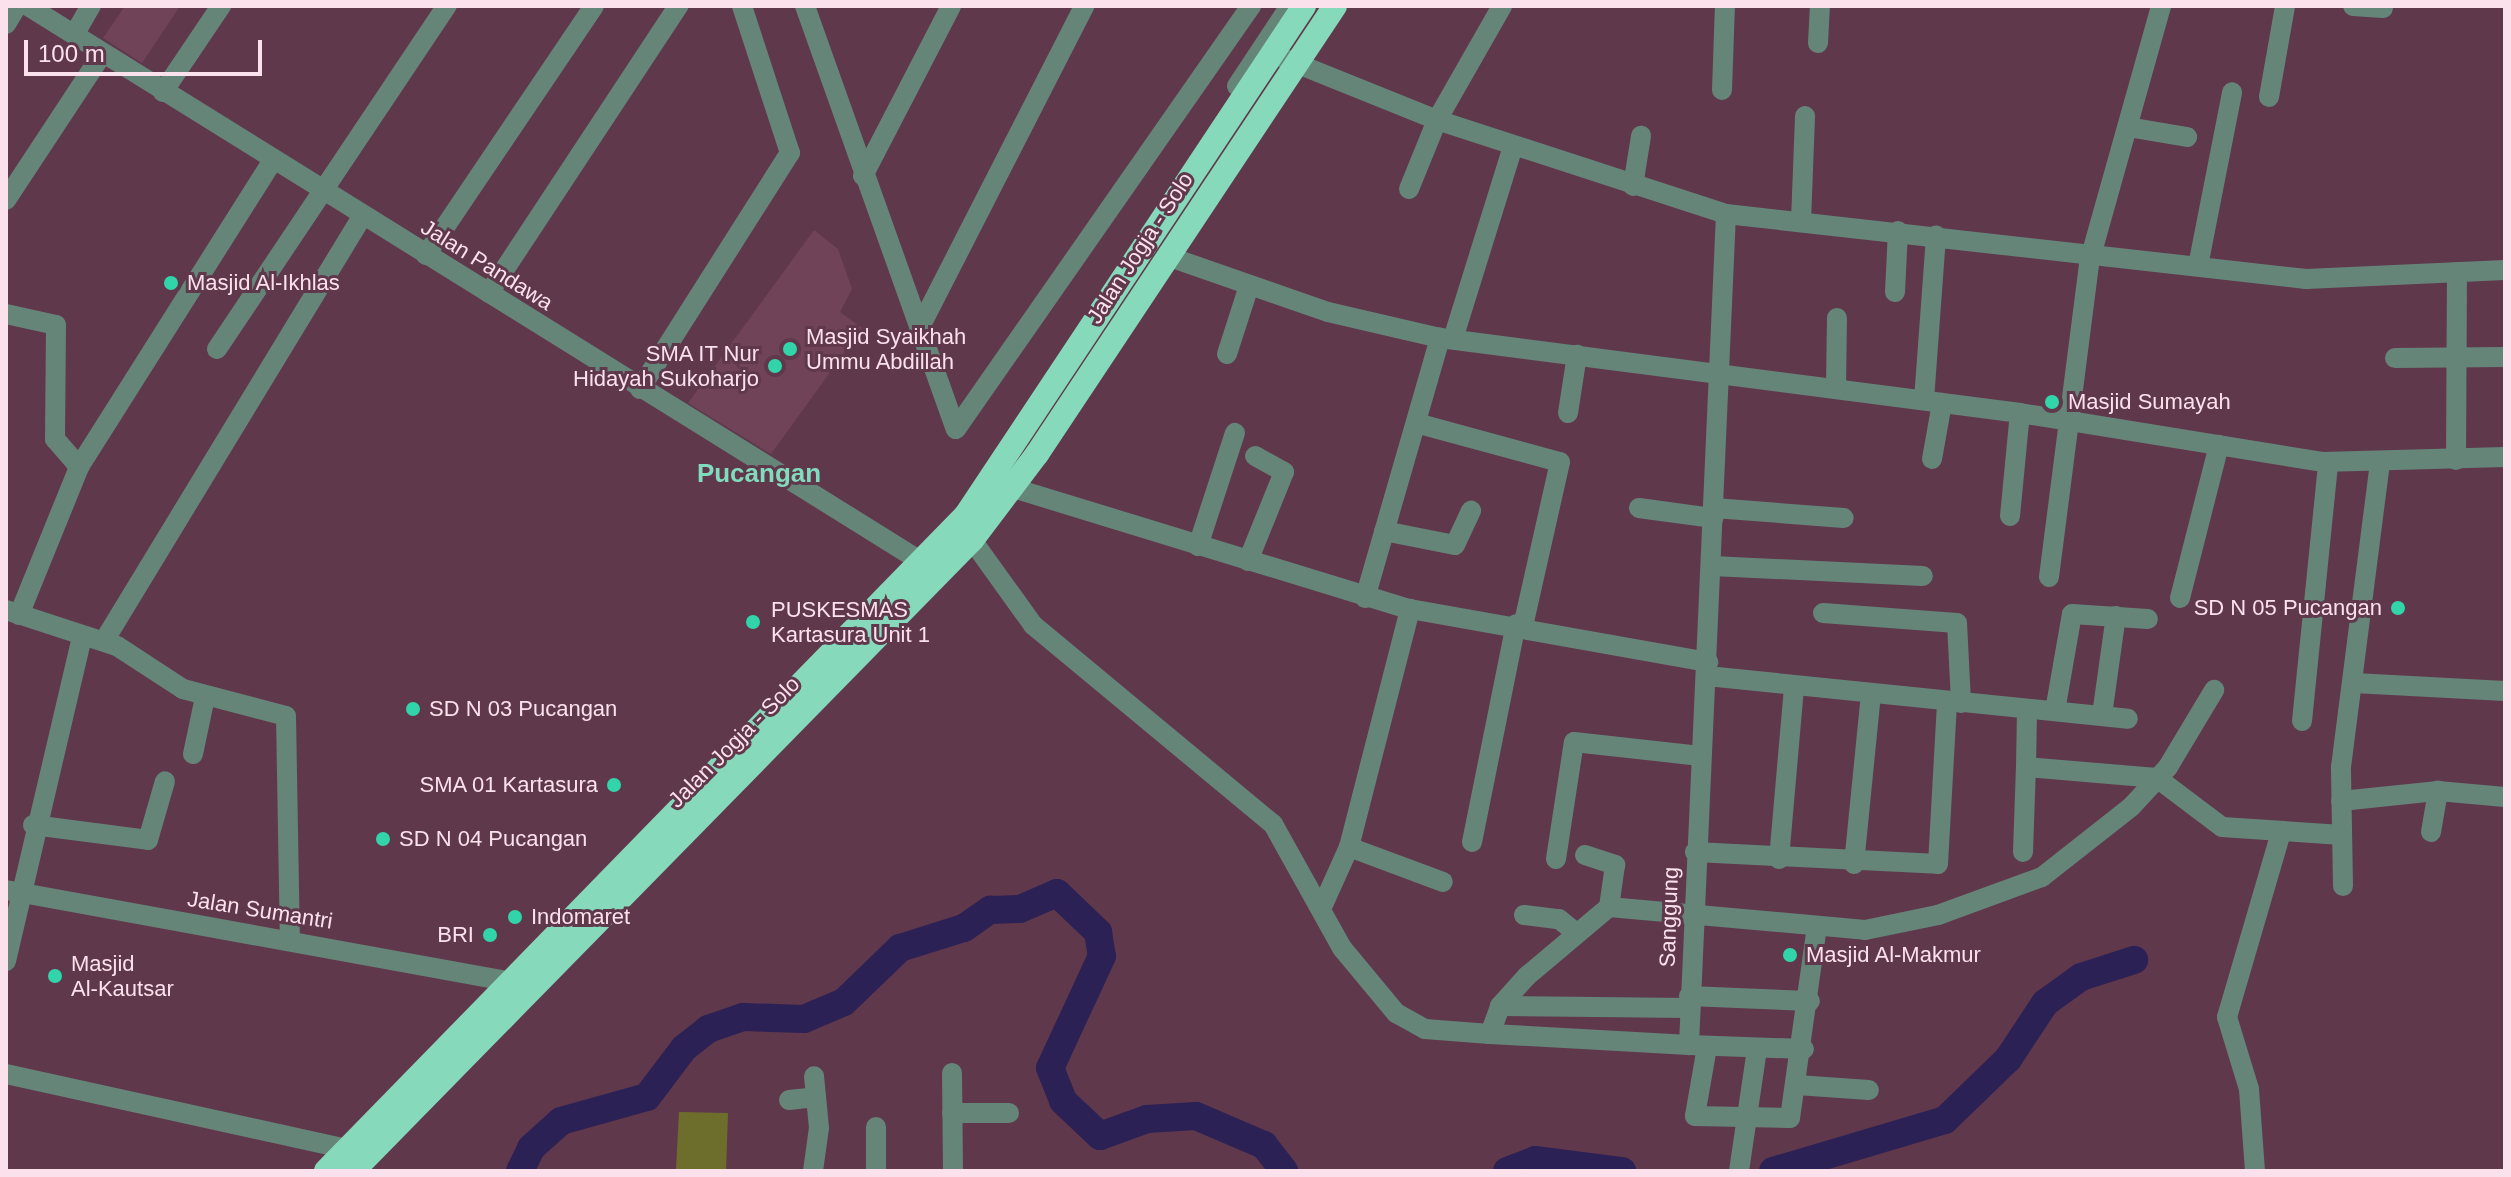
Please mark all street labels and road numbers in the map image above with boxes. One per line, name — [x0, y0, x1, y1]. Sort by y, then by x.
street label: Jalan Jogja - Solo — [1081, 167, 1199, 329]
street label: Jalan Pandawa — [416, 214, 558, 316]
street label: Jalan Jogja - Solo — [663, 671, 805, 813]
street label: Sanggung — [1654, 866, 1684, 968]
street label: Jalan Sumantri — [185, 885, 335, 935]

